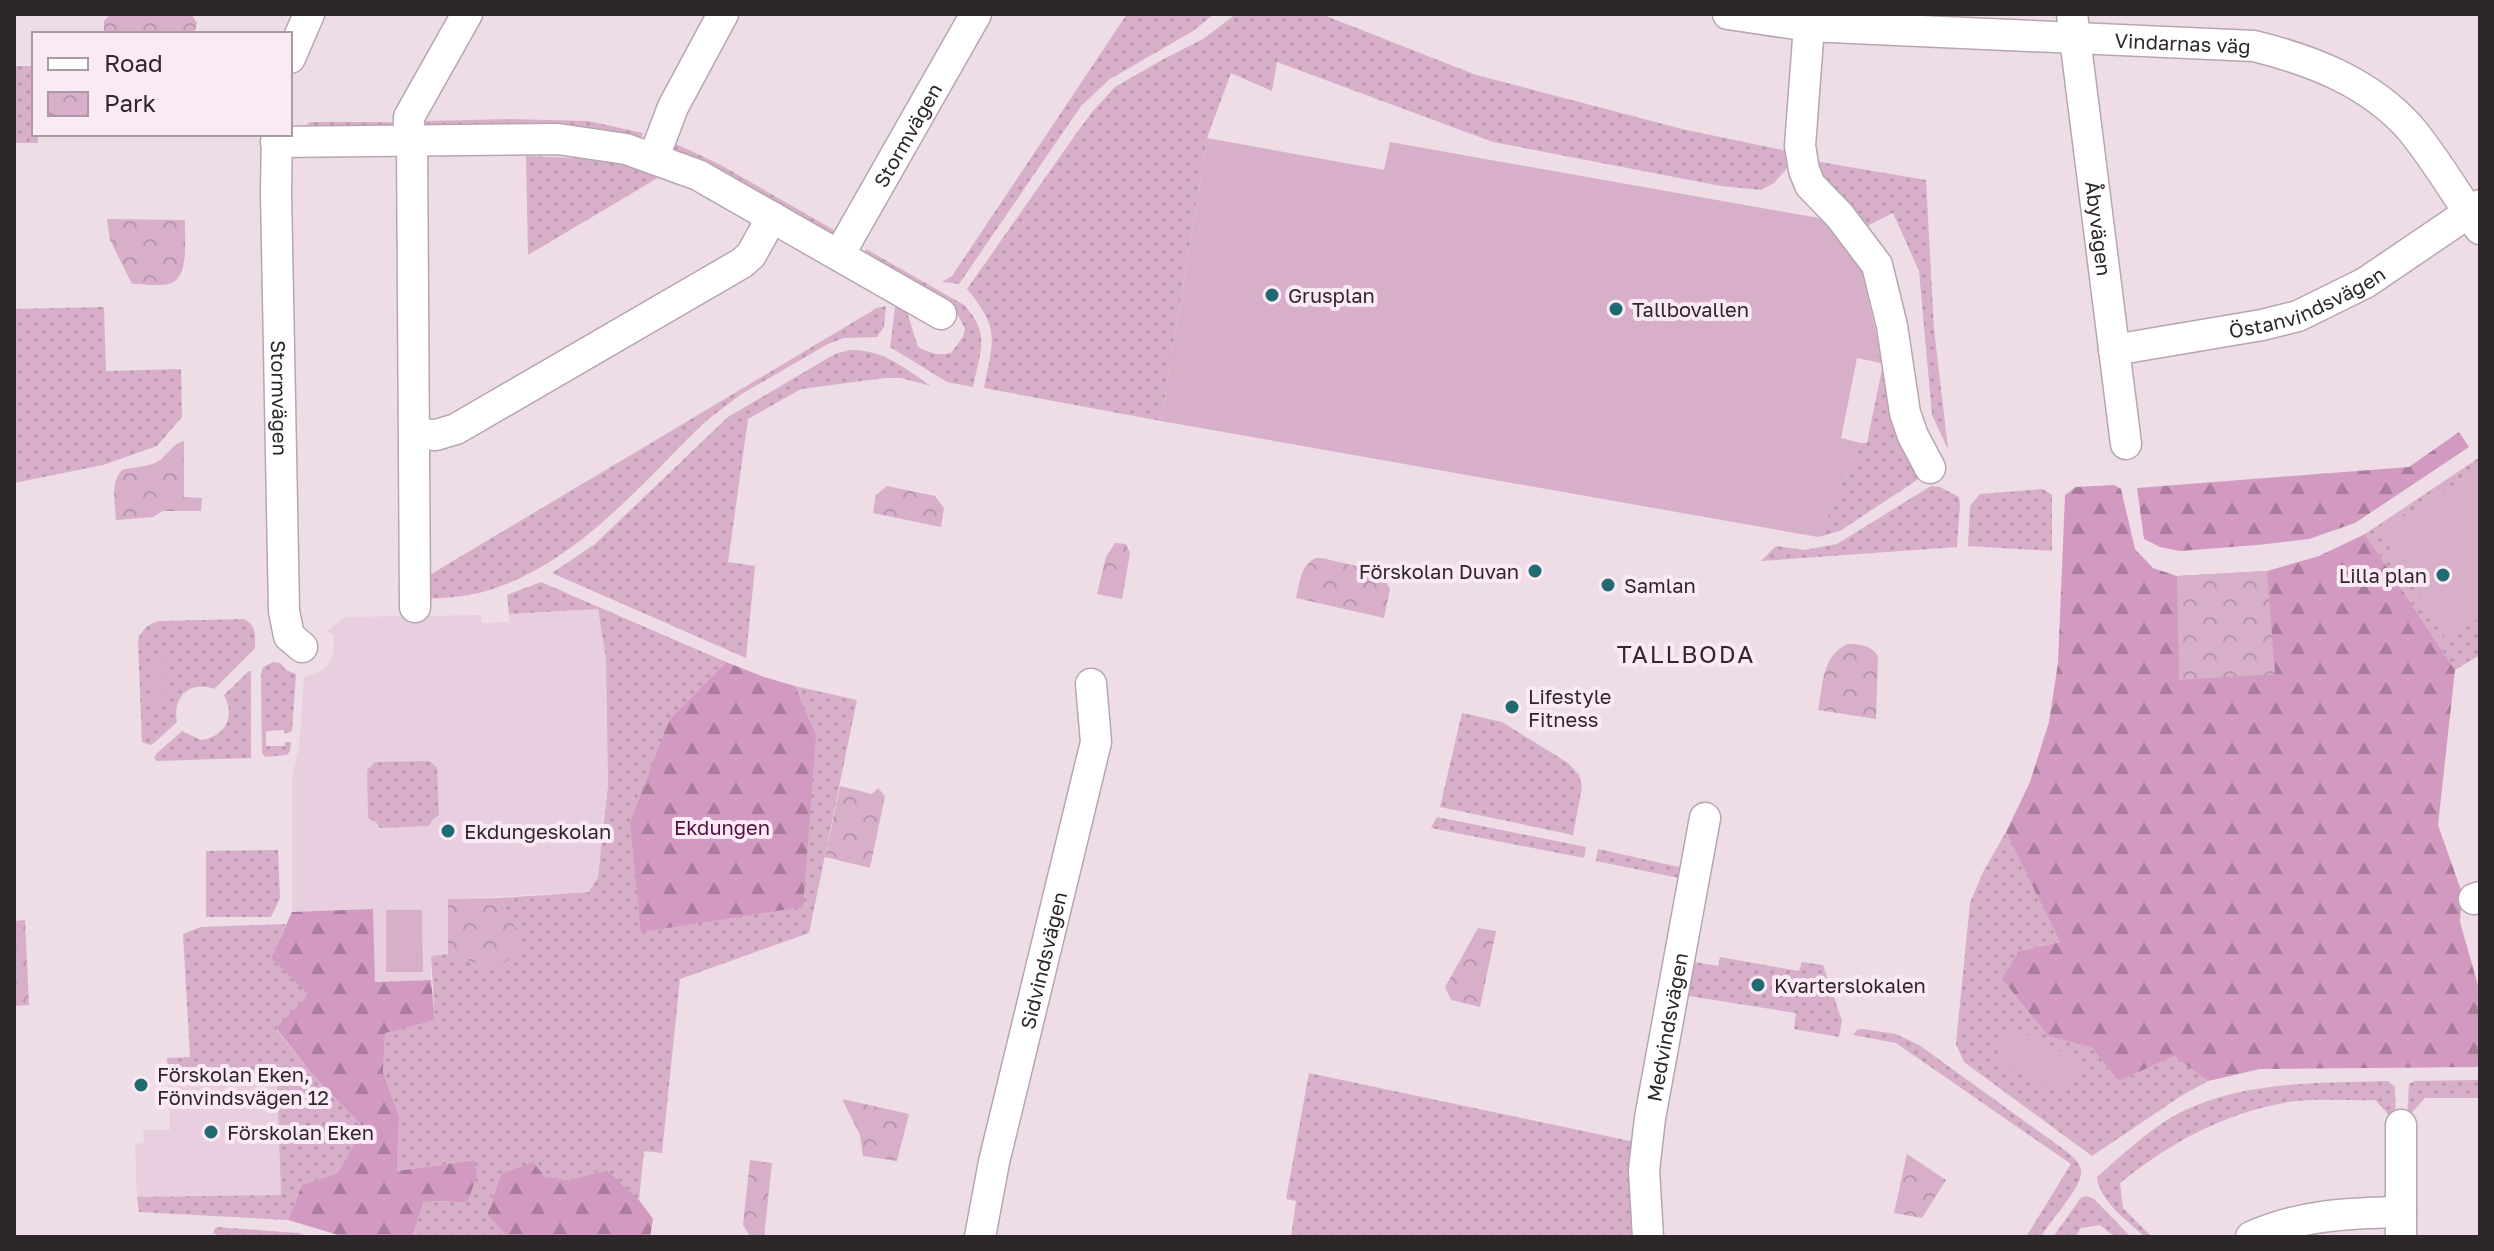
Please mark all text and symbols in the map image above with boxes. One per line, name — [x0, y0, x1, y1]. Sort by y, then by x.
street label: Vindarnas väg — [2114, 28, 2251, 58]
legend — [32, 32, 292, 136]
text: Road — [104, 48, 163, 77]
street label: Stormvägen — [868, 79, 946, 191]
text: Park — [104, 88, 156, 117]
street label: Åbyvägen — [2081, 179, 2117, 277]
street label: Östanvindsvägen — [2227, 261, 2390, 342]
place label: Grusplan — [1288, 283, 1375, 307]
marker: Grusplan — [1263, 286, 1281, 304]
place label: Tallbovallen — [1632, 297, 1749, 321]
marker: Tallbovallen — [1607, 300, 1625, 318]
street label: Stormvägen — [267, 340, 293, 456]
place label: Förskolan Duvan — [1359, 559, 1519, 583]
marker: Förskolan Duvan — [1526, 562, 1544, 580]
place label: Lilla plan — [2339, 563, 2427, 587]
marker: Lilla plan — [2434, 566, 2452, 584]
place label: Samlan — [1624, 573, 1696, 597]
marker: Samlan — [1599, 576, 1617, 594]
district label: TALLBODA — [1617, 639, 1755, 668]
place label: Lifestyle Fitness — [1528, 684, 1611, 731]
marker: Lifestyle Fitness — [1503, 698, 1521, 716]
park label: Ekdungen — [674, 815, 770, 839]
place label: Ekdungeskolan — [464, 819, 611, 843]
marker: Ekdungeskolan — [439, 822, 457, 840]
street label: Sidvindsvägen — [1015, 889, 1071, 1031]
street label: Medvindsvägen — [1641, 950, 1692, 1104]
place label: Kvarterslokalen — [1774, 973, 1926, 997]
marker: Kvarterslokalen — [1749, 976, 1767, 994]
place label: Förskolan Eken, Fönvindsvägen 12 — [157, 1062, 329, 1109]
marker: Förskolan Eken, Fönvindsvägen 12 — [132, 1076, 150, 1094]
place label: Förskolan Eken — [227, 1120, 374, 1144]
marker: Förskolan Eken — [202, 1123, 220, 1141]

